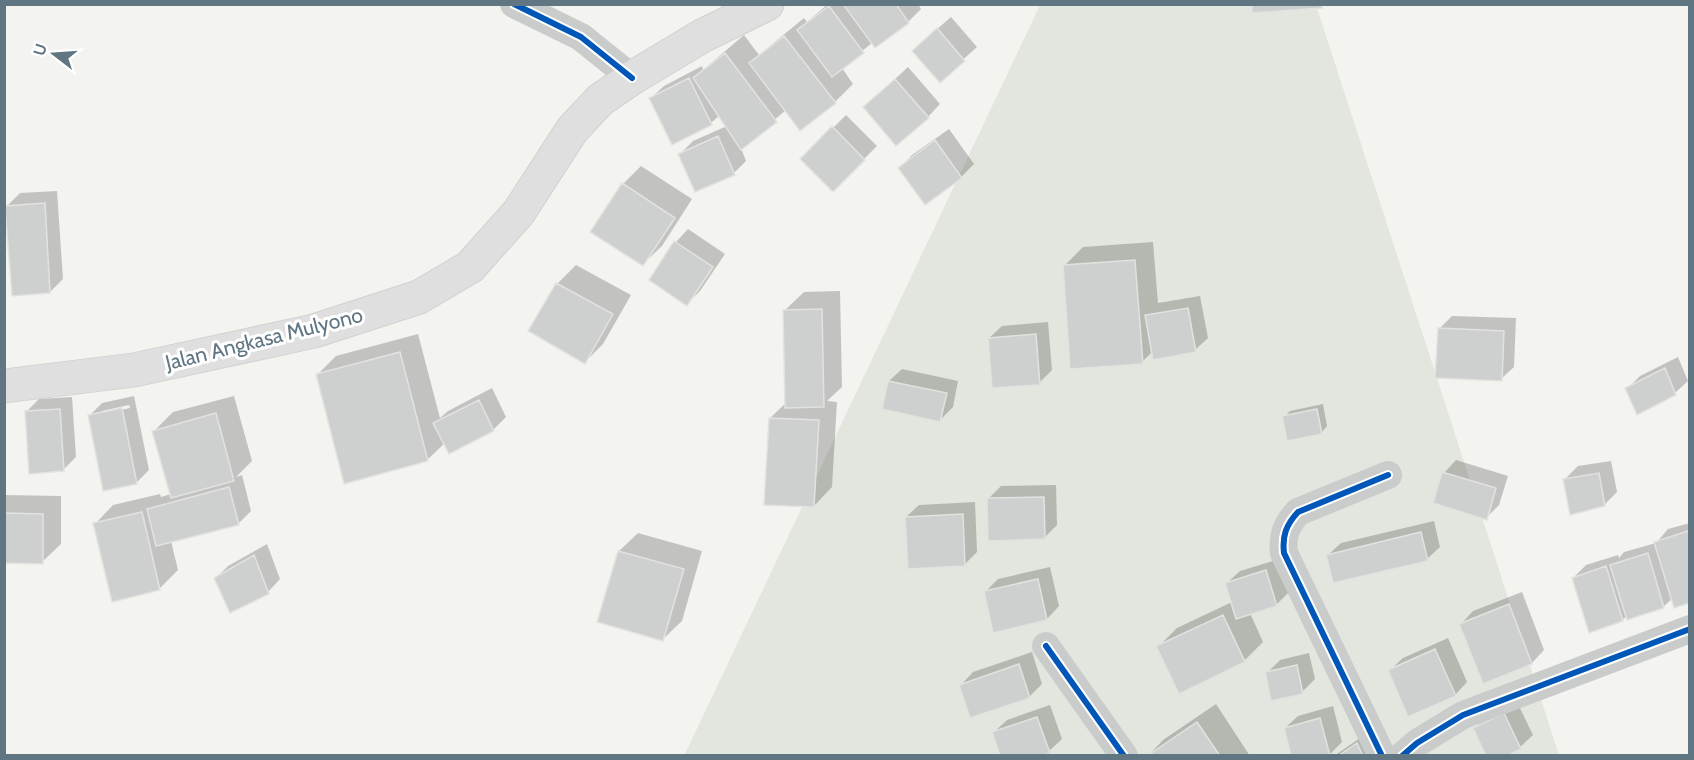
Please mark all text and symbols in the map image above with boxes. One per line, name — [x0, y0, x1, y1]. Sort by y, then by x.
north arrow — [24, 24, 84, 84]
text: U — [29, 41, 51, 58]
street label: Jalan Angkasa Mulyono — [162, 302, 365, 375]

